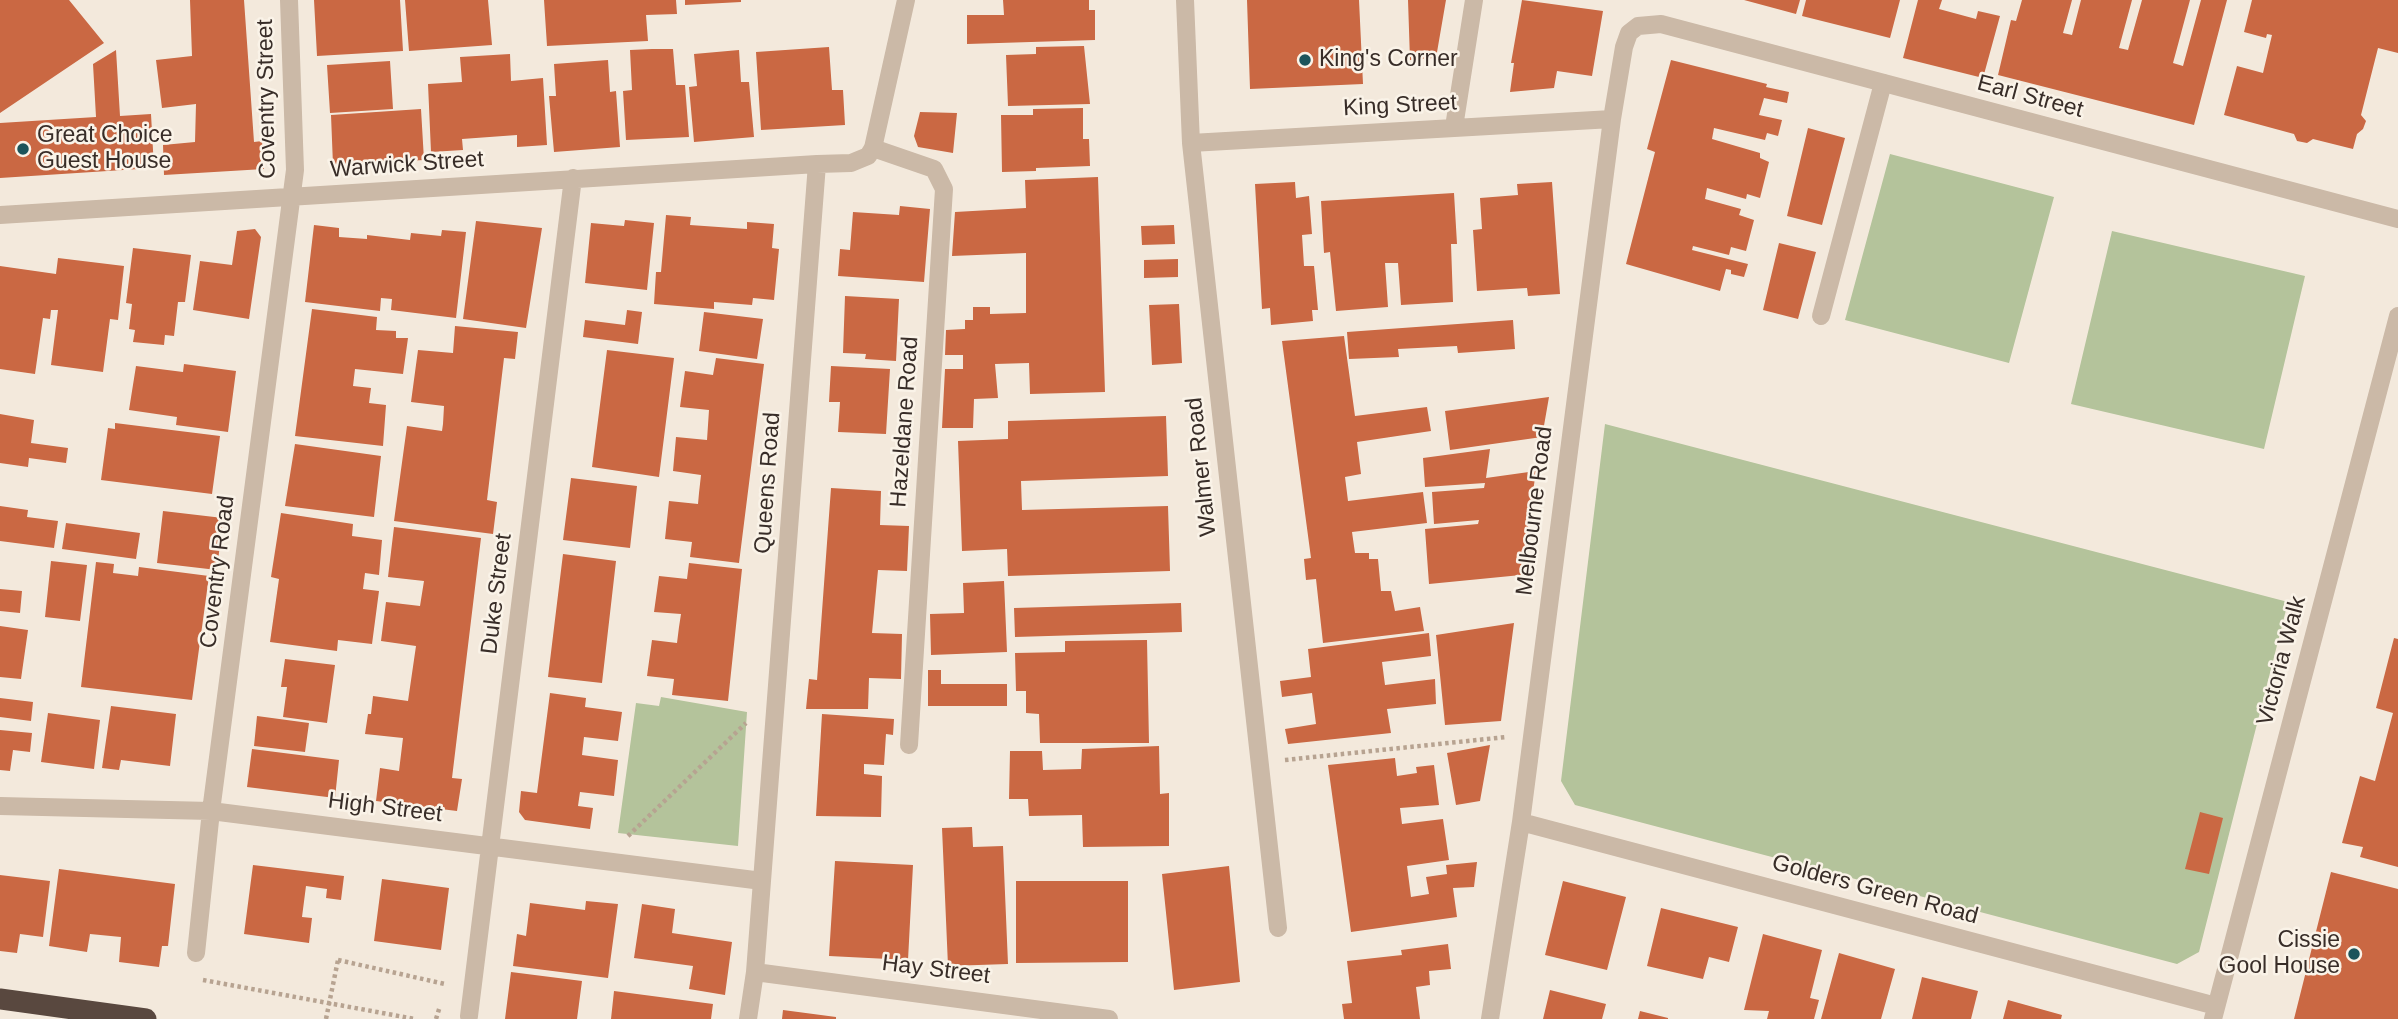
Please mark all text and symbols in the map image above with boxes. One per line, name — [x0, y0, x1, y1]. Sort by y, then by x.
street label: Coventry Street — [252, 19, 282, 179]
place label: King's Corner — [1319, 46, 1458, 74]
marker: King's Corner — [1297, 52, 1313, 68]
street label: Earl Street — [1974, 70, 2086, 124]
street label: King Street — [1342, 89, 1458, 123]
place label: Great Choice Guest House — [37, 122, 173, 176]
marker: Great Choice Guest House — [15, 141, 31, 157]
street label: Warwick Street — [329, 146, 485, 184]
street label: Hazeldane Road — [885, 336, 925, 508]
street label: Walmer Road — [1181, 396, 1223, 538]
street label: Queens Road — [749, 411, 787, 555]
street label: Melbourne Road — [1511, 425, 1559, 597]
street label: Coventry Road — [195, 494, 241, 650]
street label: Duke Street — [476, 532, 518, 656]
street label: Victoria Walk — [2251, 593, 2313, 729]
street label: High Street — [326, 787, 444, 829]
street label: Golders Green Road — [1769, 849, 1981, 931]
place label: Cissie Gool House — [2219, 927, 2340, 981]
marker: Cissie Gool House — [2346, 946, 2362, 962]
street label: Hay Street — [880, 950, 992, 990]

